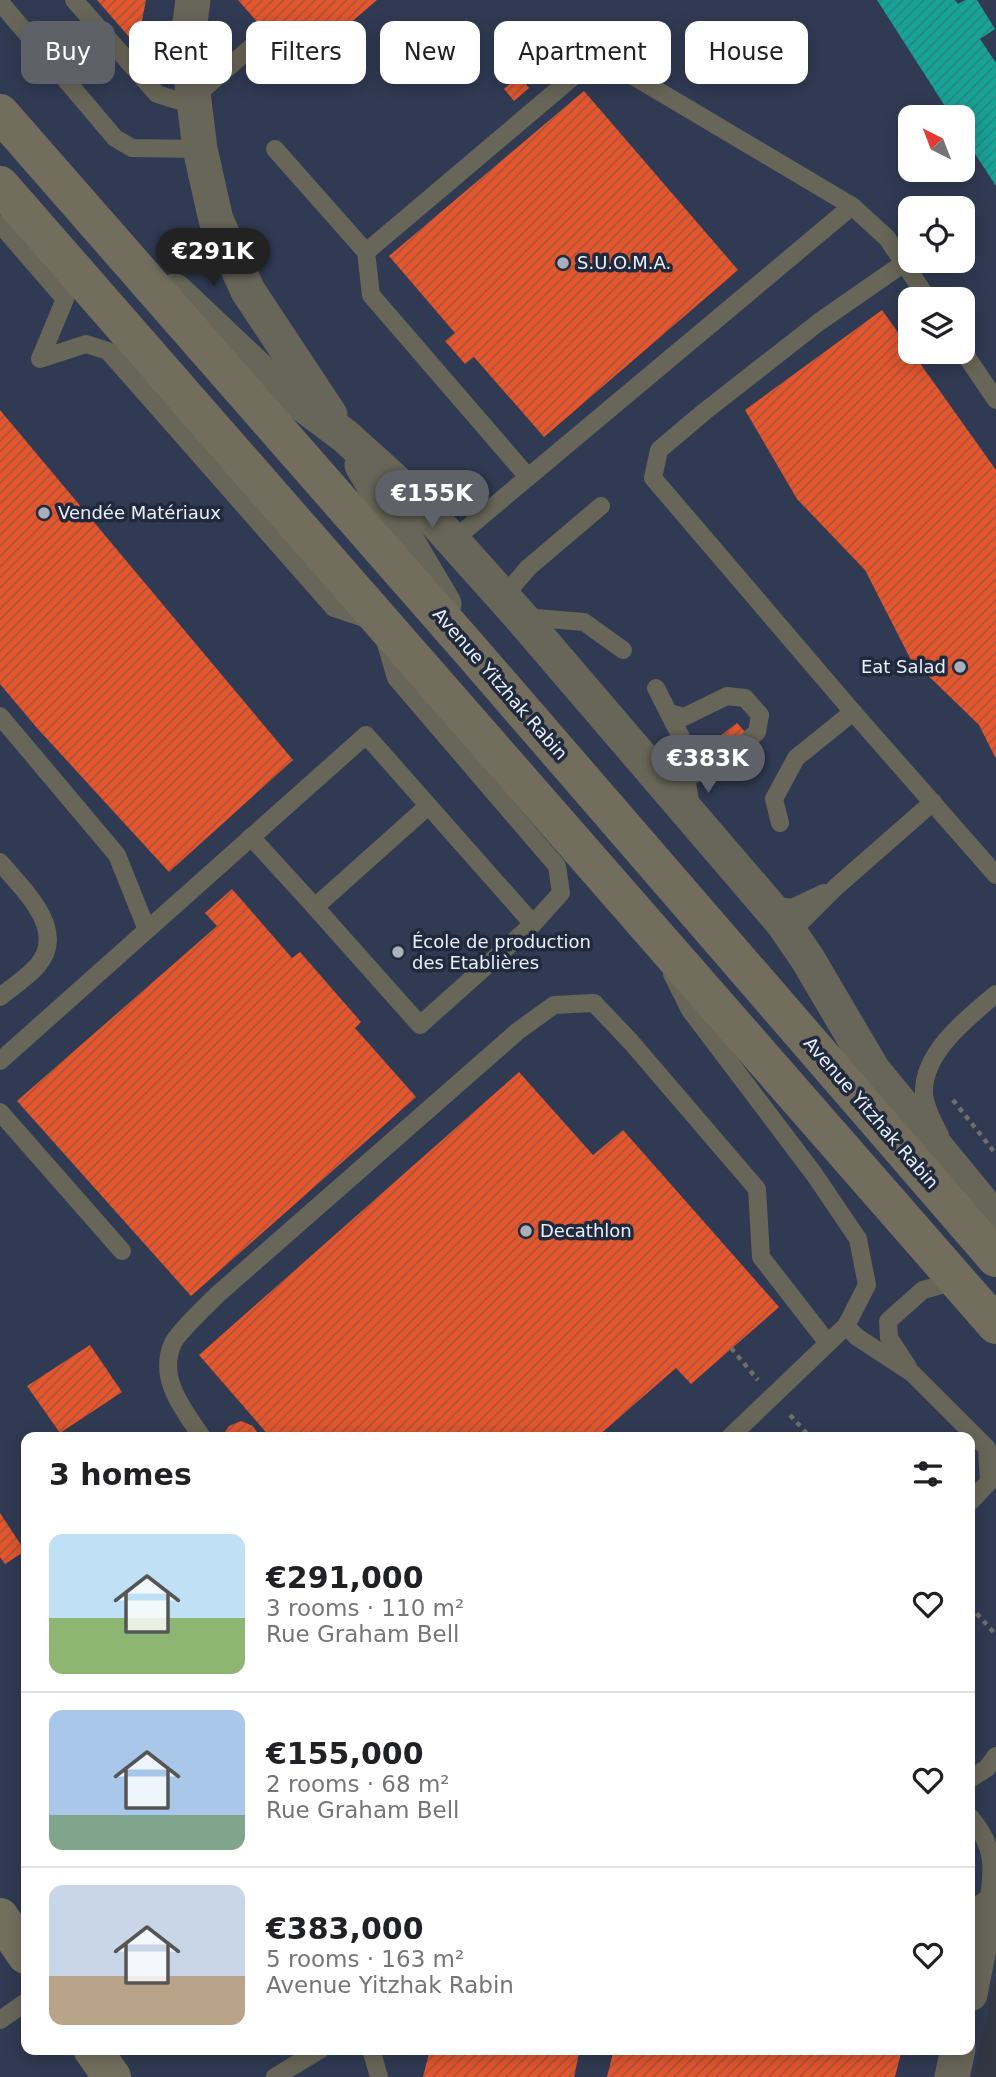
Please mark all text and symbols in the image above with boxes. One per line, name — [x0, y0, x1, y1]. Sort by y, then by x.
chip: Buy — [21, 21, 115, 84]
chip: Rent — [129, 21, 232, 84]
chip: Filters — [246, 21, 366, 84]
chip: New — [380, 21, 480, 84]
chip: Apartment — [494, 21, 671, 84]
chip: House — [685, 21, 808, 84]
north arrow — [898, 105, 975, 182]
map controls — [898, 105, 975, 364]
button: locate — [898, 196, 975, 273]
pin: €291K — [164, 229, 262, 288]
text: €291K — [172, 238, 254, 264]
place label: S.U.O.M.A. — [577, 252, 671, 273]
marker: S.U.O.M.A. — [555, 255, 571, 271]
button: layers — [898, 287, 975, 364]
pin: €155K — [383, 470, 481, 530]
text: €155K — [391, 480, 473, 506]
place label: Vendée Matériaux — [58, 502, 221, 523]
marker: Vendée Matériaux — [36, 505, 52, 521]
street label: Avenue Yitzhak Rabin — [429, 604, 572, 764]
place label: Eat Salad — [861, 656, 946, 677]
marker: Eat Salad — [952, 659, 968, 675]
pin: €383K — [659, 736, 757, 795]
text: €383K — [667, 745, 749, 771]
place label: École de production des Etablières — [412, 931, 591, 973]
marker: École de production des Etablières — [390, 944, 406, 960]
street label: Avenue Yitzhak Rabin — [800, 1033, 943, 1193]
place label: Decathlon — [540, 1220, 632, 1241]
marker: Decathlon — [518, 1223, 534, 1239]
icon: filters — [909, 1455, 947, 1493]
text: 3 homes — [49, 1457, 192, 1492]
text: €291,000 — [266, 1560, 424, 1595]
icon: home — [105, 1562, 189, 1646]
icon: heart — [909, 1585, 947, 1623]
text: 3 rooms · 110 m² — [266, 1595, 464, 1621]
text: Rue Graham Bell — [266, 1621, 459, 1647]
text: €155,000 — [266, 1736, 424, 1771]
icon: home — [105, 1738, 189, 1822]
icon: heart — [909, 1761, 947, 1799]
text: 2 rooms · 68 m² — [266, 1771, 450, 1797]
text: Rue Graham Bell — [266, 1797, 459, 1823]
text: €383,000 — [266, 1911, 424, 1946]
icon: home — [105, 1913, 189, 1997]
icon: heart — [909, 1936, 947, 1974]
text: 5 rooms · 163 m² — [266, 1946, 464, 1972]
text: Avenue Yitzhak Rabin — [266, 1972, 514, 1998]

